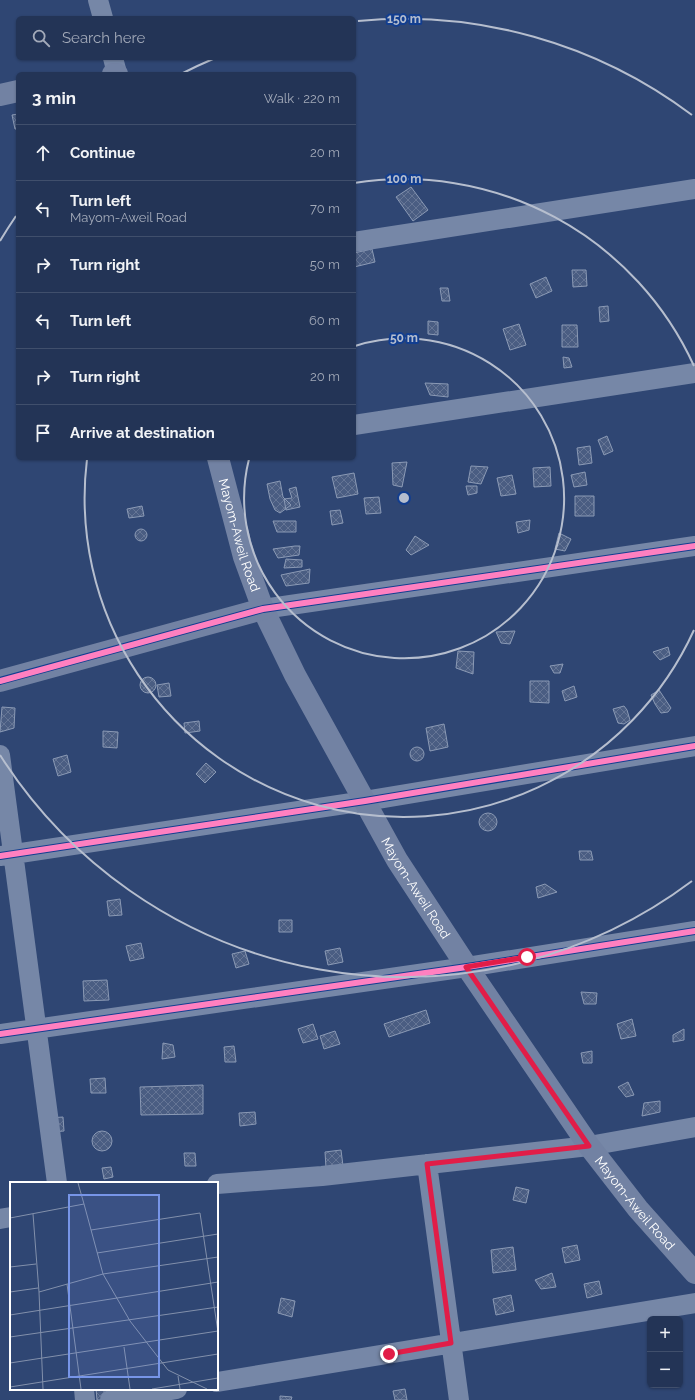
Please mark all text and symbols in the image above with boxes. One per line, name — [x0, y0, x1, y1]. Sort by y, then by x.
text: 150 m — [387, 12, 421, 26]
search box — [16, 16, 356, 60]
icon: search — [30, 27, 52, 49]
text: Search here — [62, 29, 145, 47]
text: 3 min — [32, 88, 76, 108]
text: Walk · 220 m — [264, 91, 340, 106]
icon: ahead — [32, 142, 54, 164]
text: Continue — [70, 144, 135, 162]
text: 20 m — [310, 145, 340, 160]
text: 100 m — [387, 172, 421, 186]
text: Turn left — [70, 192, 131, 210]
icon: left — [32, 198, 54, 220]
text: 70 m — [310, 201, 340, 216]
text: Mayom-Aweil Road — [70, 210, 187, 225]
icon: right — [32, 254, 54, 276]
text: Turn right — [70, 256, 140, 274]
text: 50 m — [310, 257, 340, 272]
icon: left — [32, 310, 54, 332]
text: Turn left — [70, 312, 131, 330]
text: 60 m — [309, 313, 340, 328]
text: 50 m — [390, 331, 418, 345]
icon: right — [32, 366, 54, 388]
text: Turn right — [70, 368, 140, 386]
text: 20 m — [310, 369, 340, 384]
icon: arrive — [32, 422, 54, 444]
text: Arrive at destination — [70, 424, 215, 442]
street label: Mayom-Aweil Road — [216, 477, 263, 594]
centre of rings — [397, 491, 411, 505]
street label: Mayom-Aweil Road — [378, 835, 454, 941]
route start — [518, 948, 536, 966]
street label: Mayom-Aweil Road — [592, 1153, 678, 1253]
inset map — [10, 1182, 218, 1390]
map controls — [647, 1316, 683, 1388]
button: + — [647, 1316, 683, 1352]
route end — [380, 1345, 398, 1363]
button: − — [647, 1352, 683, 1388]

